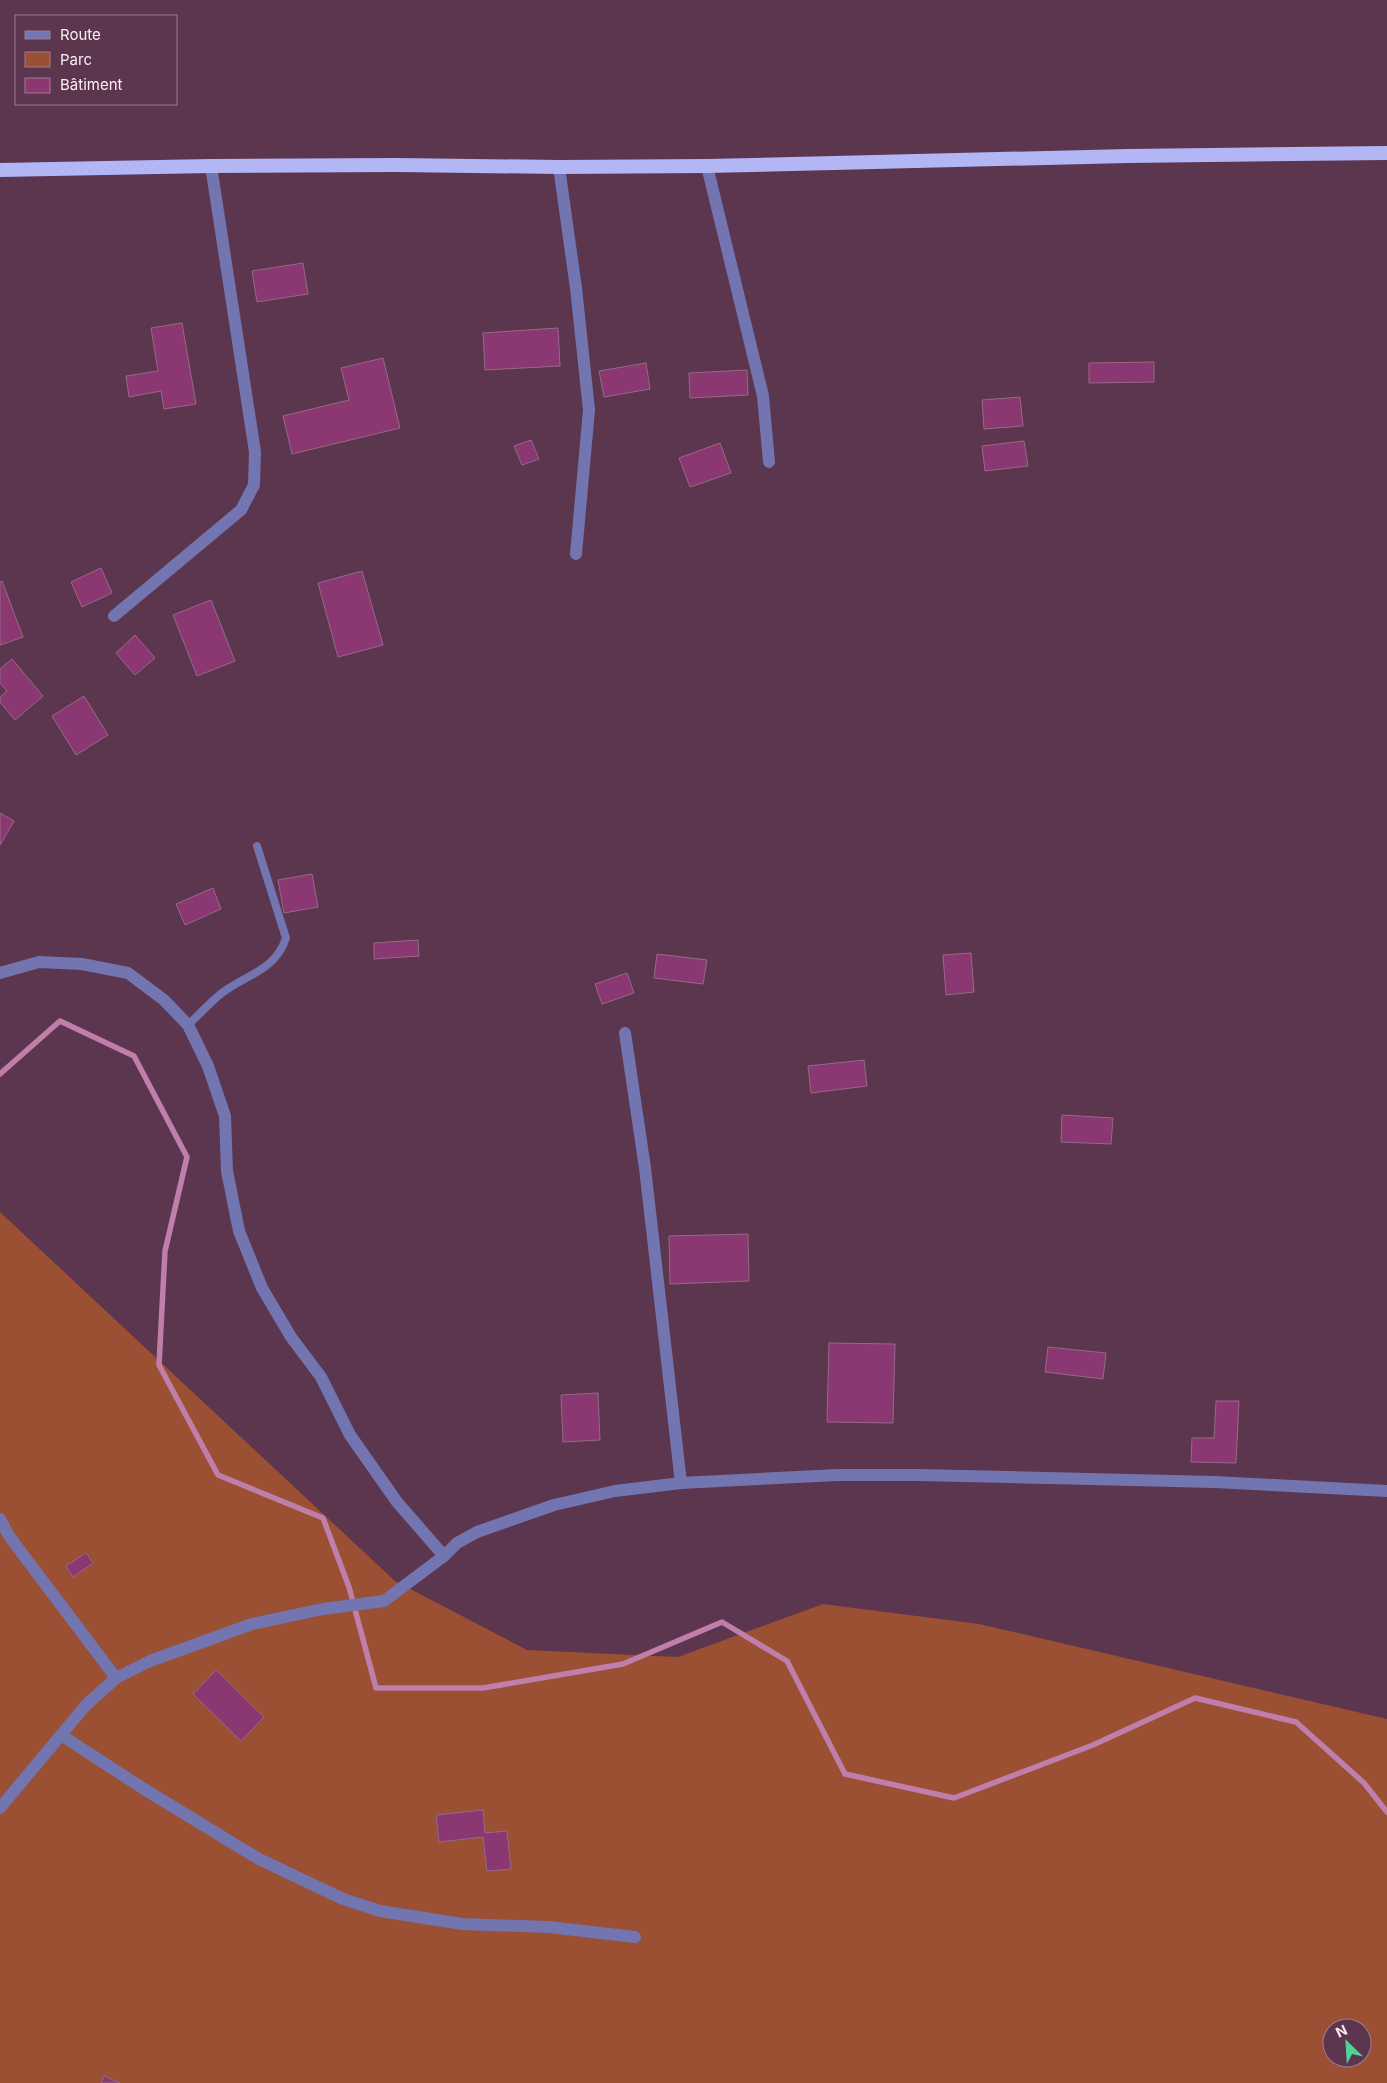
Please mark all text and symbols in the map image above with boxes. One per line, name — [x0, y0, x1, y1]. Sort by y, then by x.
legend — [15, 15, 178, 105]
text: Route — [60, 25, 101, 44]
text: Parc — [60, 50, 92, 69]
text: Bâtiment — [60, 75, 123, 94]
north arrow — [1322, 2018, 1372, 2068]
text: N — [1333, 2021, 1350, 2041]

